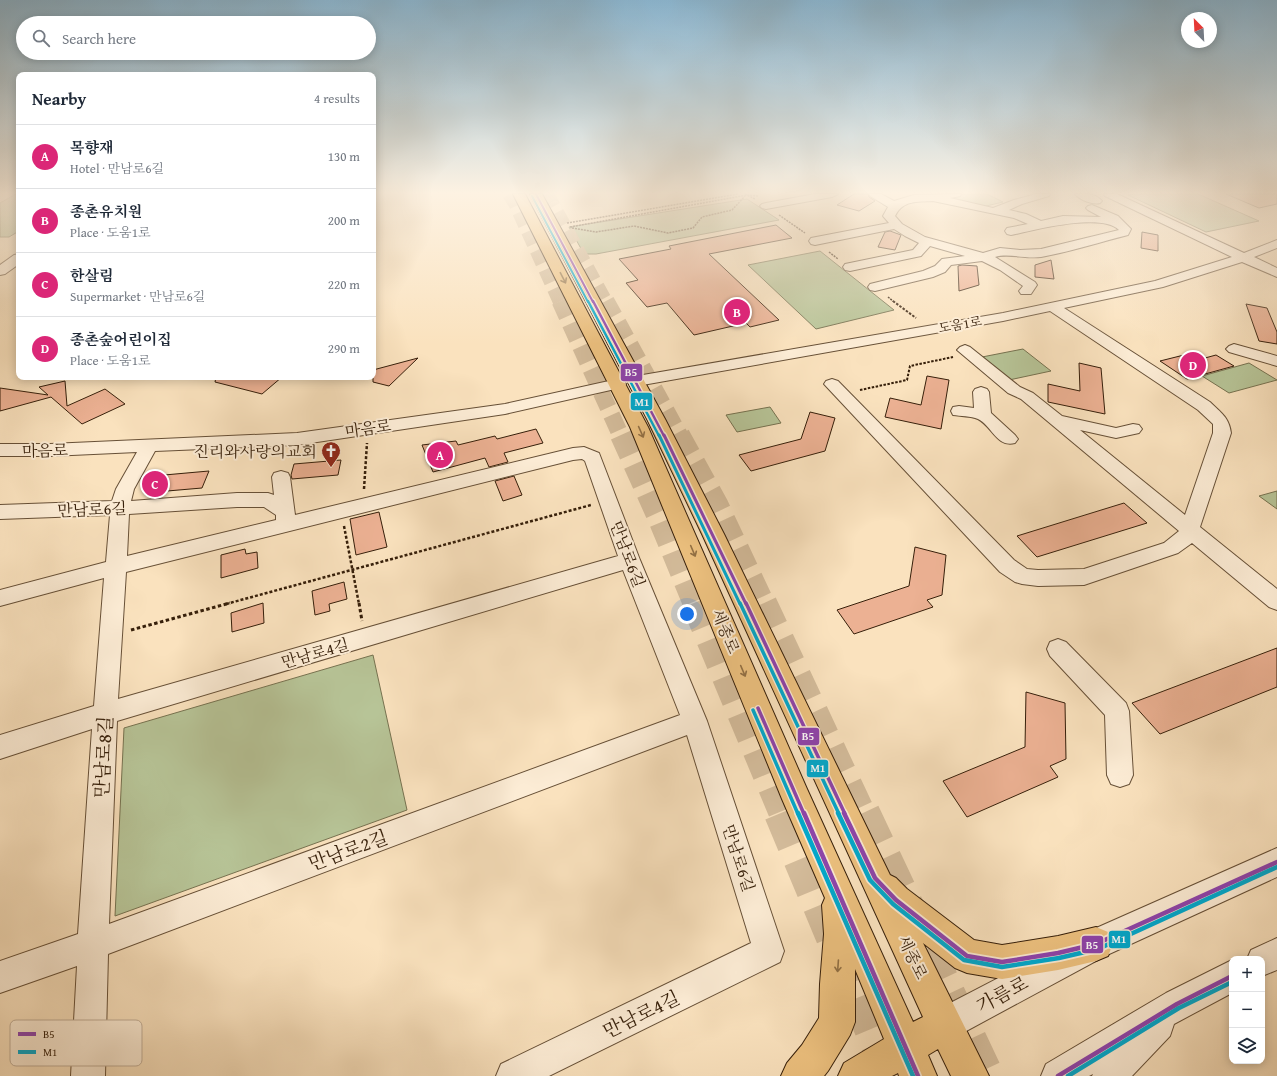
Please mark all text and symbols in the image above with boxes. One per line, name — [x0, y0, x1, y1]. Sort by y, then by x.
north arrow — [1181, 12, 1217, 48]
search box — [16, 16, 376, 60]
icon: search — [30, 27, 52, 49]
text: Search here — [62, 28, 136, 49]
text: Nearby — [32, 86, 86, 111]
text: 4 results — [314, 89, 360, 108]
text: 목향재 — [70, 137, 113, 158]
text: A — [41, 147, 49, 166]
text: 130 m — [328, 147, 360, 166]
text: Hotel · 만남로6길 — [70, 159, 164, 178]
text: 종촌유치원 — [70, 201, 142, 222]
text: B — [41, 211, 49, 230]
text: 200 m — [328, 211, 360, 230]
text: Place · 도움1로 — [70, 223, 150, 242]
text: 한살림 — [70, 265, 113, 286]
one-way arrow — [560, 272, 567, 284]
text: C — [41, 275, 49, 294]
text: 220 m — [328, 275, 360, 294]
text: Supermarket · 만남로6길 — [70, 287, 205, 306]
pin: B — [724, 297, 750, 327]
street label: 도움1로 — [937, 311, 984, 338]
text: 종촌숲어린이집 — [70, 329, 171, 350]
text: D — [41, 339, 49, 358]
text: 290 m — [328, 339, 360, 358]
pin: D — [1180, 350, 1206, 380]
text: Place · 도움1로 — [70, 351, 150, 370]
line badge: B5 — [620, 363, 643, 382]
text: B5 — [625, 364, 638, 380]
line badge: M1 — [630, 392, 653, 411]
text: M1 — [634, 394, 650, 410]
street label: 마음로 — [343, 413, 393, 443]
one-way arrow — [638, 426, 645, 438]
street label: 마음로 — [22, 438, 69, 462]
place label: 진리와사랑의교회 — [193, 439, 317, 463]
church icon: 진리와사랑의교회 — [320, 440, 342, 468]
pin: A — [427, 440, 453, 470]
pin: C — [142, 469, 168, 499]
street label: 만남로6길 — [57, 496, 127, 522]
street label: 만남로6길 — [604, 517, 652, 591]
one-way arrow — [689, 545, 697, 557]
your location — [677, 604, 697, 624]
street label: 세종로 — [706, 605, 746, 658]
street label: 만남로4길 — [278, 632, 352, 674]
one-way arrow — [740, 665, 747, 677]
street label: 만남로8길 — [87, 715, 119, 799]
line badge: B5 — [797, 727, 820, 746]
text: B5 — [802, 728, 815, 744]
line badge: M1 — [806, 759, 829, 778]
text: M1 — [810, 760, 826, 776]
street label: 만남로6길 — [717, 821, 761, 895]
street label: 만남로2길 — [304, 823, 392, 877]
line badge: M1 — [1108, 930, 1131, 949]
street label: 세종로 — [892, 931, 934, 984]
text: M1 — [1111, 931, 1127, 947]
line badge: B5 — [1081, 935, 1104, 954]
text: B5 — [1086, 937, 1099, 953]
map controls — [1229, 956, 1265, 1064]
button: + — [1229, 956, 1265, 992]
one-way arrow — [835, 959, 842, 972]
street label: 가름로 — [971, 969, 1033, 1019]
street label: 만남로4길 — [598, 983, 684, 1045]
button: − — [1229, 992, 1265, 1028]
legend — [10, 1020, 142, 1066]
text: B5 — [43, 1026, 55, 1042]
button: layers — [1229, 1028, 1265, 1064]
text: M1 — [43, 1044, 57, 1060]

